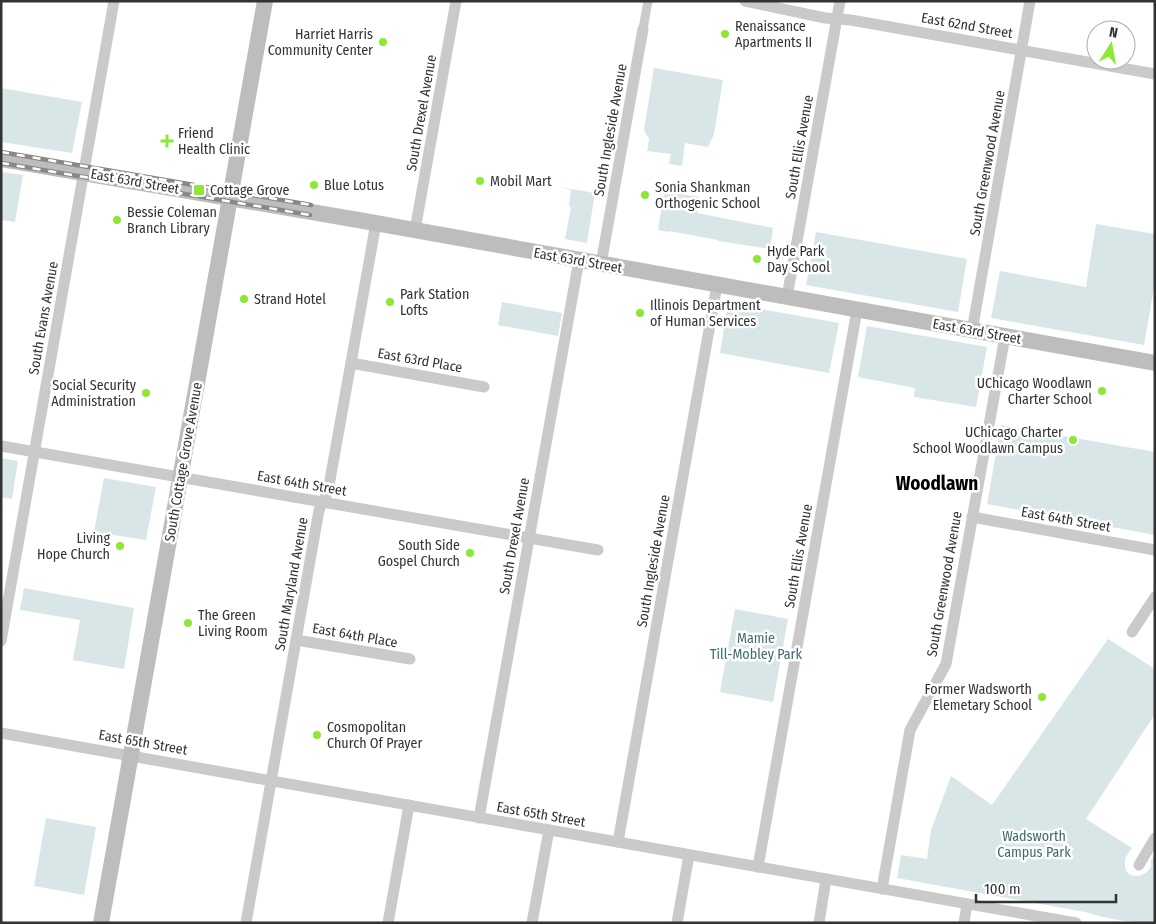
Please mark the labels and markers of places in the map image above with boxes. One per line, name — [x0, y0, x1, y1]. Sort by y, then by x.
place label: Renaissance Apartments II — [735, 18, 812, 51]
place label: Harriet Harris Community Center — [268, 26, 373, 59]
marker: Renaissance Apartments II — [719, 28, 731, 40]
marker: Harriet Harris Community Center — [377, 36, 389, 48]
place label: Friend Health Clinic — [178, 125, 250, 158]
marker: Friend Health Clinic — [160, 134, 174, 148]
place label: Mobil Mart — [490, 173, 552, 190]
marker: Mobil Mart — [474, 175, 486, 187]
place label: Blue Lotus — [324, 177, 384, 194]
marker: Blue Lotus — [308, 179, 320, 191]
place label: Sonia Shankman Orthogenic School — [655, 179, 760, 212]
place label: Cottage Grove — [210, 182, 290, 199]
marker: Cottage Grove — [192, 183, 206, 197]
marker: Sonia Shankman Orthogenic School — [639, 189, 651, 201]
place label: Bessie Coleman Branch Library — [127, 204, 217, 237]
marker: Bessie Coleman Branch Library — [111, 214, 123, 226]
place label: Hyde Park Day School — [767, 243, 830, 276]
marker: Hyde Park Day School — [751, 253, 763, 265]
place label: Park Station Lofts — [400, 286, 469, 319]
place label: Strand Hotel — [254, 291, 326, 308]
marker: Strand Hotel — [238, 293, 250, 305]
marker: Park Station Lofts — [384, 296, 396, 308]
place label: Illinois Department of Human Services — [650, 297, 761, 330]
marker: Illinois Department of Human Services — [634, 307, 646, 319]
place label: UChicago Woodlawn Charter School — [977, 375, 1092, 408]
place label: Social Security Administration — [51, 377, 137, 410]
marker: UChicago Woodlawn Charter School — [1096, 385, 1108, 397]
marker: Social Security Administration — [140, 387, 152, 399]
place label: UChicago Charter School Woodlawn Campus — [913, 424, 1063, 457]
marker: UChicago Charter School Woodlawn Campus — [1067, 434, 1079, 446]
place label: Living Hope Church — [37, 530, 110, 563]
place label: South Side Gospel Church — [378, 537, 460, 570]
marker: Living Hope Church — [114, 540, 126, 552]
marker: South Side Gospel Church — [464, 547, 476, 559]
place label: The Green Living Room — [198, 607, 268, 640]
marker: The Green Living Room — [182, 617, 194, 629]
place label: Former Wadsworth Elemetary School — [925, 681, 1032, 714]
marker: Former Wadsworth Elemetary School — [1036, 691, 1048, 703]
place label: Cosmopolitan Church Of Prayer — [327, 719, 422, 752]
marker: Cosmopolitan Church Of Prayer — [311, 729, 323, 741]

